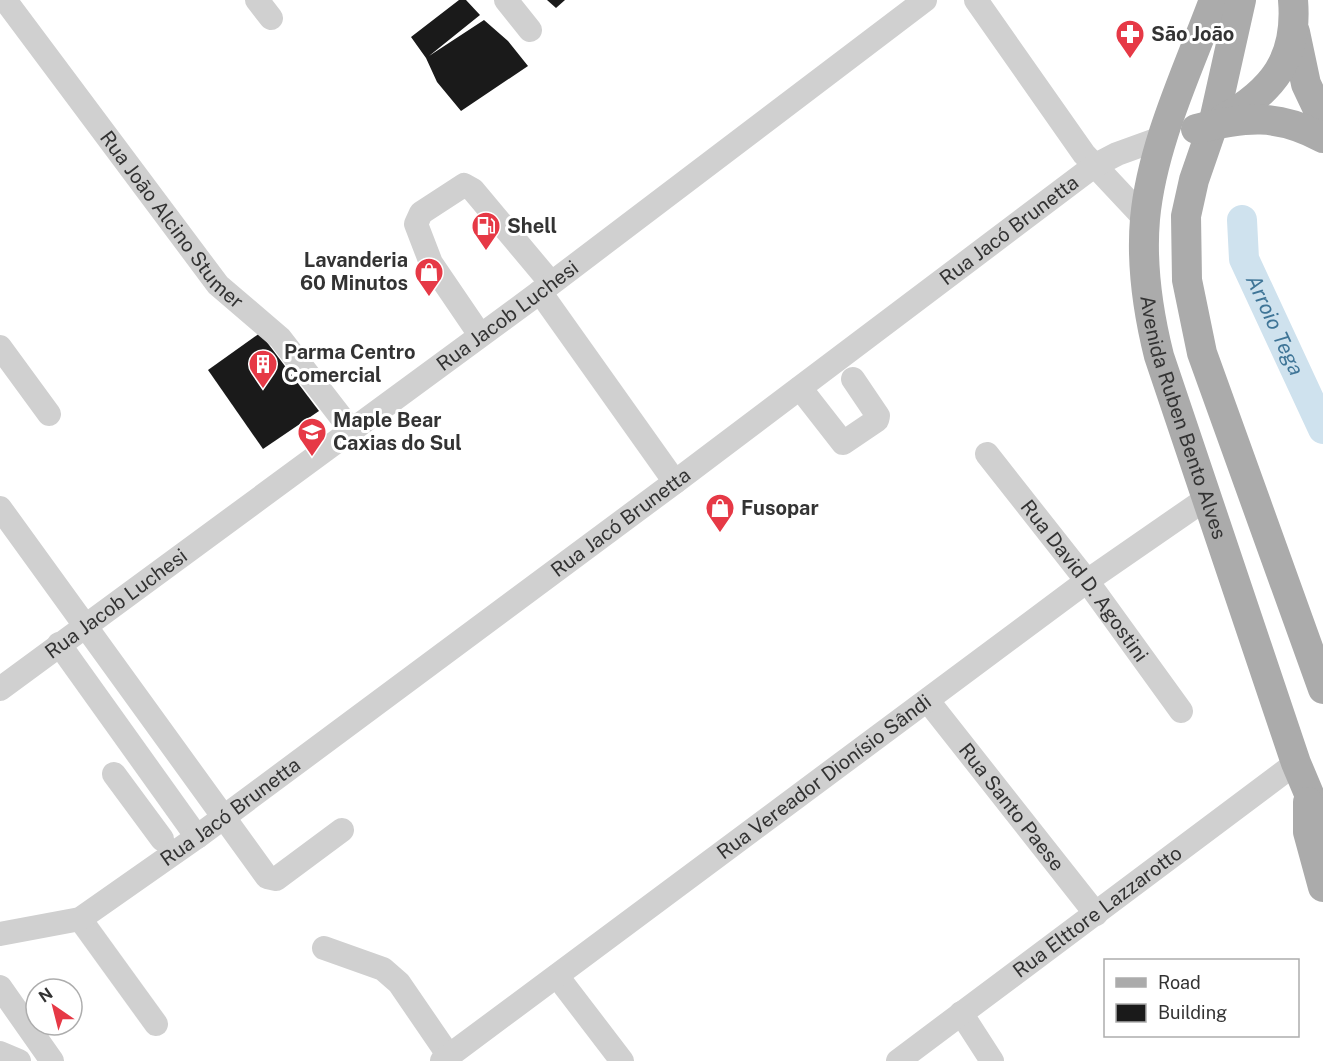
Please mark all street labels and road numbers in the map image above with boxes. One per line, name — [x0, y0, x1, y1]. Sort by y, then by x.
street label: Rua João Alcino Stumer — [95, 126, 249, 314]
street label: Rua Jacó Brunetta — [935, 170, 1083, 290]
street label: Rua Jacob Luchesi — [432, 255, 583, 376]
street label: Avenida Ruben Bento Alves — [1135, 294, 1232, 542]
street label: Rua Jacó Brunetta — [546, 463, 695, 582]
street label: Rua David D. Agostini — [1016, 495, 1153, 666]
street label: Rua Jacob Luchesi — [40, 544, 192, 664]
street label: Rua Vereador Dionísio Sândi — [712, 689, 936, 864]
street label: Rua Santo Paese — [954, 738, 1069, 876]
street label: Rua Jacó Brunetta — [156, 753, 305, 871]
street label: Rua Elttore Lazzarotto — [1008, 841, 1186, 983]

